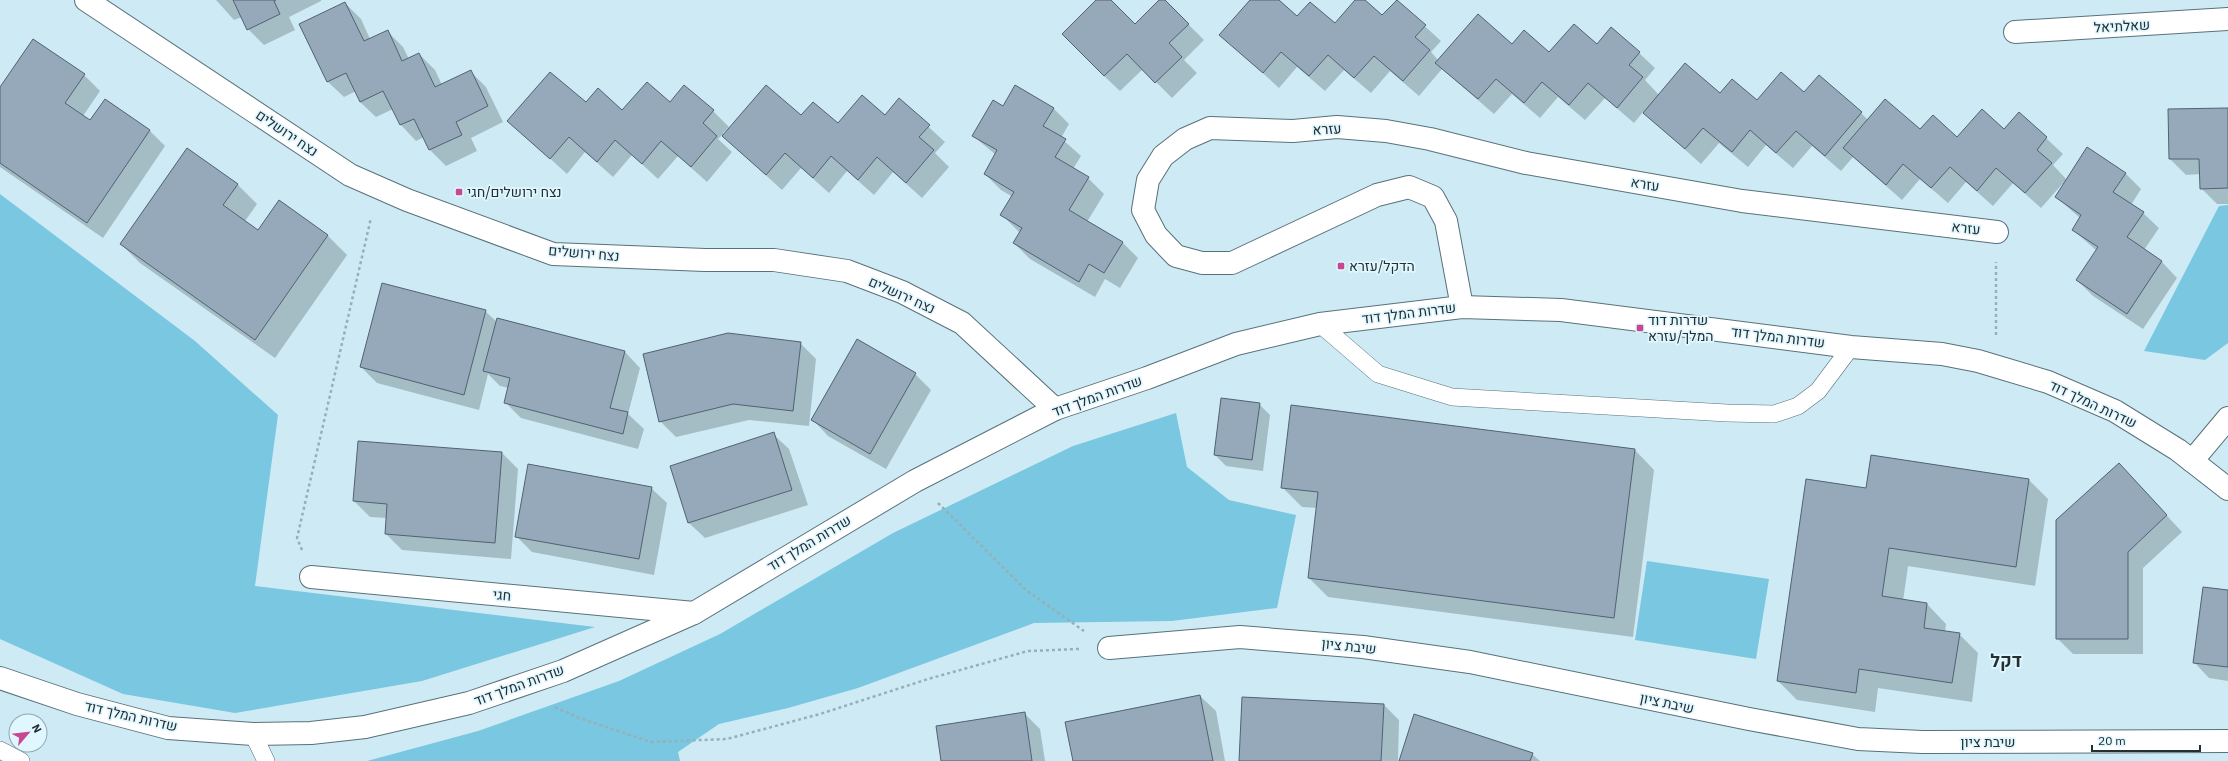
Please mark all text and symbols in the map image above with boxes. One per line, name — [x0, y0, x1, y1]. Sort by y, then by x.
street label: שאלתיאל — [2093, 16, 2151, 36]
street label: נצח ירושלים — [252, 106, 322, 160]
street label: עזרא — [1312, 119, 1342, 139]
street label: עזרא — [1629, 173, 1661, 195]
place label: נצח ירושלים/חגי — [467, 183, 562, 201]
marker: נצח ירושלים/חגי — [454, 187, 464, 197]
street label: עזרא — [1951, 217, 1981, 239]
street label: נצח ירושלים — [548, 241, 620, 265]
place label: הדקל/עזרא — [1349, 257, 1415, 275]
marker: הדקל/עזרא — [1336, 261, 1346, 271]
street label: נצח ירושלים — [866, 272, 938, 318]
street label: שדרות המלך דוד — [1361, 298, 1457, 328]
place label: שדרות דוד המלך/עזרא — [1648, 311, 1714, 345]
street label: שדרות המלך דוד — [1730, 322, 1826, 352]
marker: שדרות דוד המלך/עזרא — [1635, 323, 1645, 333]
street label: שדרות המלך דוד — [1049, 371, 1145, 421]
street label: שדרות המלך דוד — [2046, 376, 2140, 432]
street label: שדרות המלך דוד — [764, 511, 854, 575]
street label: חגי — [492, 585, 512, 605]
street label: שיבת ציון — [1321, 634, 1377, 658]
district label: דקל — [1990, 649, 2022, 672]
street label: שדרות המלך דוד — [471, 660, 567, 710]
street label: שיבת ציון — [1638, 689, 1696, 717]
street label: שדרות המלך דוד — [83, 697, 179, 735]
north arrow — [8, 713, 48, 753]
text: N — [29, 722, 45, 735]
scale bar — [2092, 727, 2200, 753]
street label: שיבת ציון — [1961, 733, 2015, 751]
text: 20 m — [2098, 733, 2126, 748]

